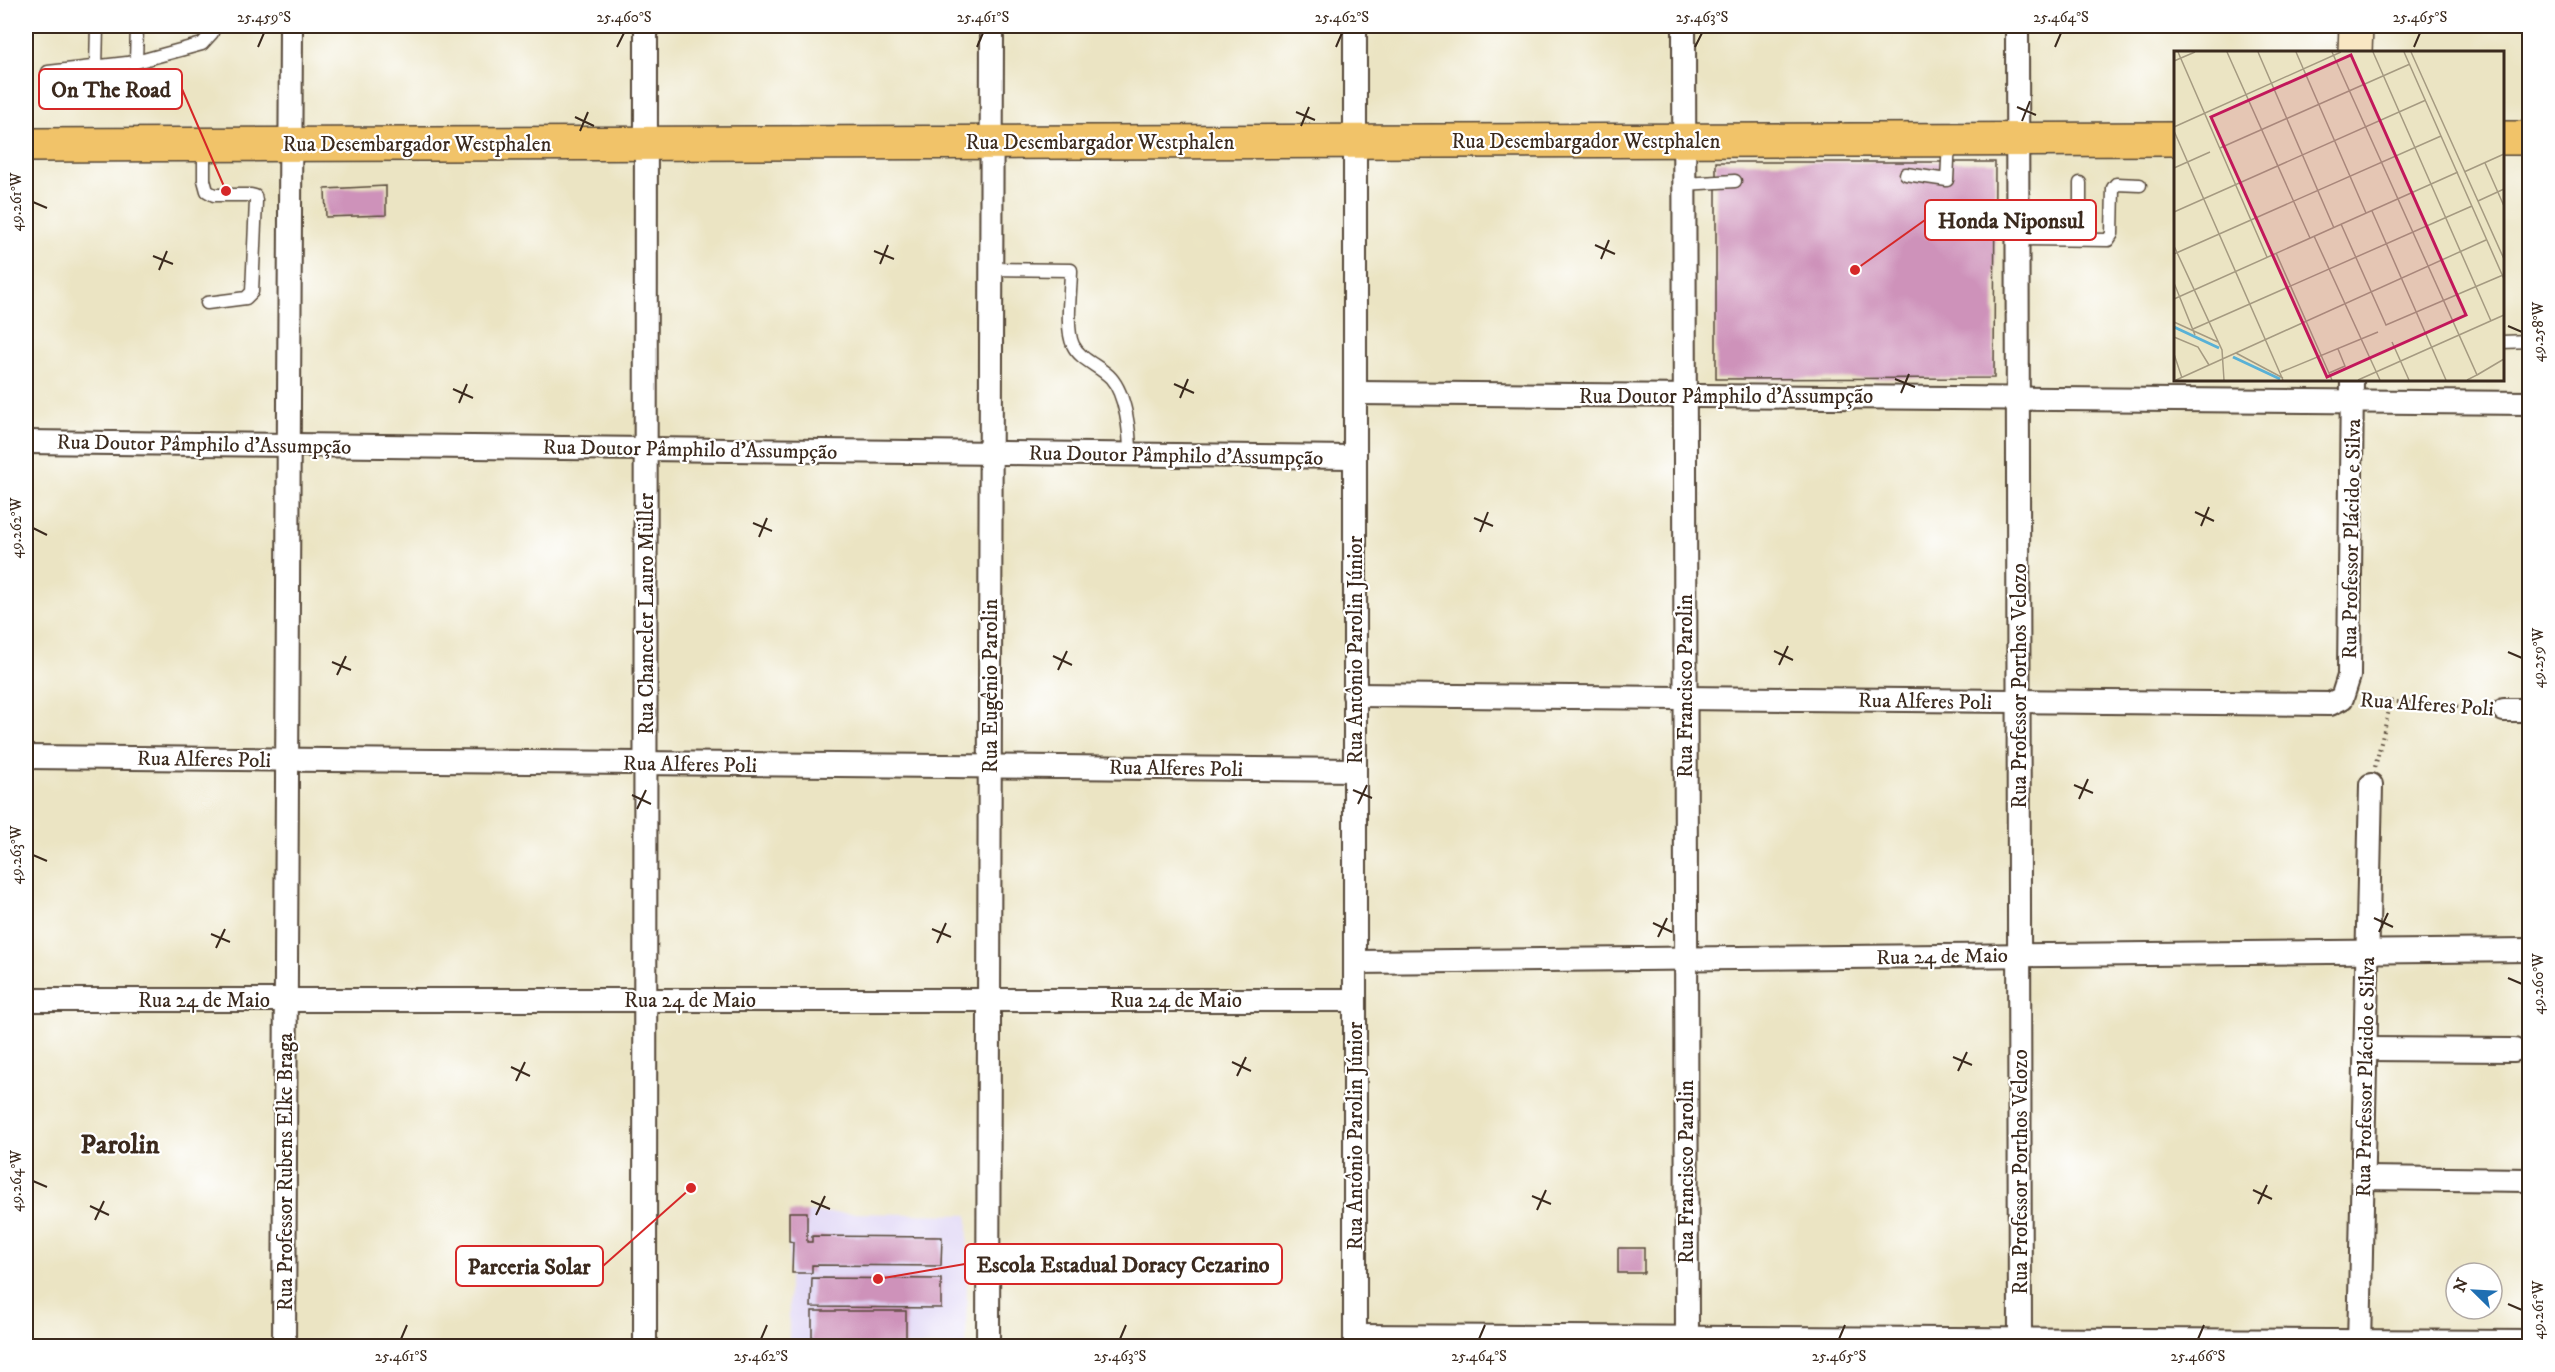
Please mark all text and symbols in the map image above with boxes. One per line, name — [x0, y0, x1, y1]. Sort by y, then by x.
text: 25.459°S — [237, 8, 291, 27]
text: 25.460°S — [596, 8, 652, 27]
text: 25.461°S — [957, 8, 1009, 27]
text: 25.462°S — [1315, 8, 1369, 27]
text: 25.463°S — [1676, 8, 1728, 27]
text: 25.464°S — [2033, 8, 2089, 27]
text: 25.465°S — [2393, 8, 2447, 27]
inset map — [2174, 51, 2504, 381]
callout: On The Road — [39, 69, 182, 109]
text: On The Road — [51, 77, 172, 104]
street label: Rua Desembargador Westphalen — [1452, 129, 1720, 155]
street label: Rua Desembargador Westphalen — [966, 130, 1234, 156]
street label: Rua Desembargador Westphalen — [283, 132, 551, 158]
text: 49.261°W — [7, 172, 26, 231]
callout: Honda Niponsul — [1925, 200, 2096, 240]
text: Honda Niponsul — [1938, 208, 2085, 235]
text: 49.258°W — [2529, 302, 2548, 362]
street label: Rua Doutor Pâmphilo d'Assumpção — [1579, 384, 1873, 410]
street label: Rua Professor Plácido e Silva — [2337, 419, 2367, 659]
street label: Rua Doutor Pâmphilo d'Assumpção — [56, 429, 351, 461]
street label: Rua Doutor Pâmphilo d'Assumpção — [542, 434, 837, 466]
street label: Rua Doutor Pâmphilo d'Assumpção — [1028, 440, 1323, 472]
street label: Rua Chanceler Lauro Müller — [634, 493, 660, 735]
text: 49.262°W — [7, 497, 26, 558]
street label: Rua Antônio Parolin Júnior — [1343, 536, 1369, 764]
street label: Rua Professor Porthos Velozo — [2007, 563, 2033, 809]
street label: Rua Francisco Parolin — [1673, 594, 1699, 778]
street label: Rua Eugênio Parolin — [978, 599, 1004, 773]
text: 49.259°W — [2529, 628, 2548, 688]
street label: Rua Alferes Poli — [2359, 687, 2495, 723]
street label: Rua Alferes Poli — [1858, 688, 1992, 716]
street label: Rua Alferes Poli — [137, 746, 271, 774]
street label: Rua Alferes Poli — [623, 751, 757, 779]
street label: Rua Alferes Poli — [1109, 755, 1243, 783]
text: 49.263°W — [7, 825, 26, 884]
street label: Rua 24 de Maio — [1876, 943, 2008, 971]
text: 49.260°W — [2529, 953, 2548, 1015]
street label: Rua Professor Plácido e Silva — [2351, 957, 2381, 1197]
street label: Rua 24 de Maio — [138, 988, 270, 1014]
street label: Rua 24 de Maio — [624, 988, 756, 1014]
street label: Rua 24 de Maio — [1110, 988, 1242, 1014]
street label: Rua Antônio Parolin Júnior — [1343, 1022, 1369, 1250]
street label: Rua Professor Rubens Elke Braga — [273, 1033, 299, 1311]
street label: Rua Professor Porthos Velozo — [2008, 1049, 2034, 1295]
street label: Rua Francisco Parolin — [1674, 1080, 1700, 1264]
district label: Parolin — [80, 1128, 161, 1162]
text: 49.264°W — [7, 1150, 26, 1212]
callout: Escola Estadual Doracy Cezarino — [965, 1244, 1282, 1284]
callout: Parceria Solar — [456, 1246, 603, 1286]
text: Escola Estadual Doracy Cezarino — [976, 1252, 1270, 1279]
text: Parceria Solar — [467, 1254, 591, 1281]
north arrow — [2444, 1261, 2504, 1321]
text: N — [2449, 1275, 2473, 1295]
text: 49.261°W — [2529, 1280, 2548, 1339]
text: 25.461°S — [375, 1347, 427, 1366]
text: 25.462°S — [734, 1347, 788, 1366]
text: 25.463°S — [1094, 1347, 1146, 1366]
text: 25.464°S — [1451, 1347, 1507, 1366]
text: 25.465°S — [1812, 1347, 1866, 1366]
text: 25.466°S — [2171, 1347, 2226, 1366]

